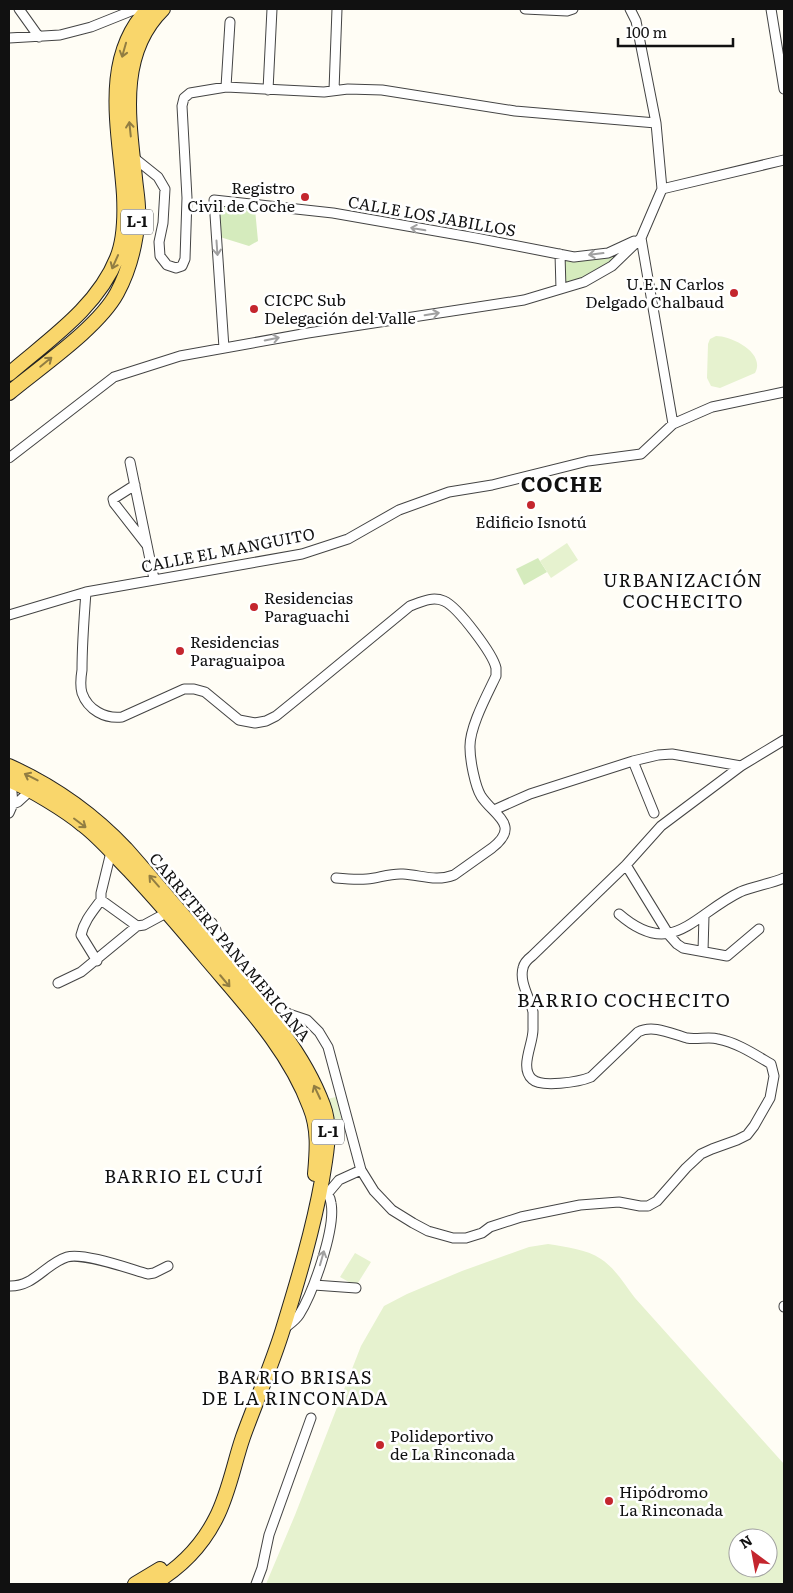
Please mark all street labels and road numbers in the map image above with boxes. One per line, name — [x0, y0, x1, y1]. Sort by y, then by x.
street label: CALLE LOS JABILLOS — [346, 188, 518, 242]
road number: L-1 — [121, 210, 153, 234]
street label: CALLE EL MANGUITO — [139, 520, 317, 578]
street label: CARRETERA PANAMERICANA — [144, 847, 317, 1046]
road number: L-1 — [312, 1120, 344, 1144]

